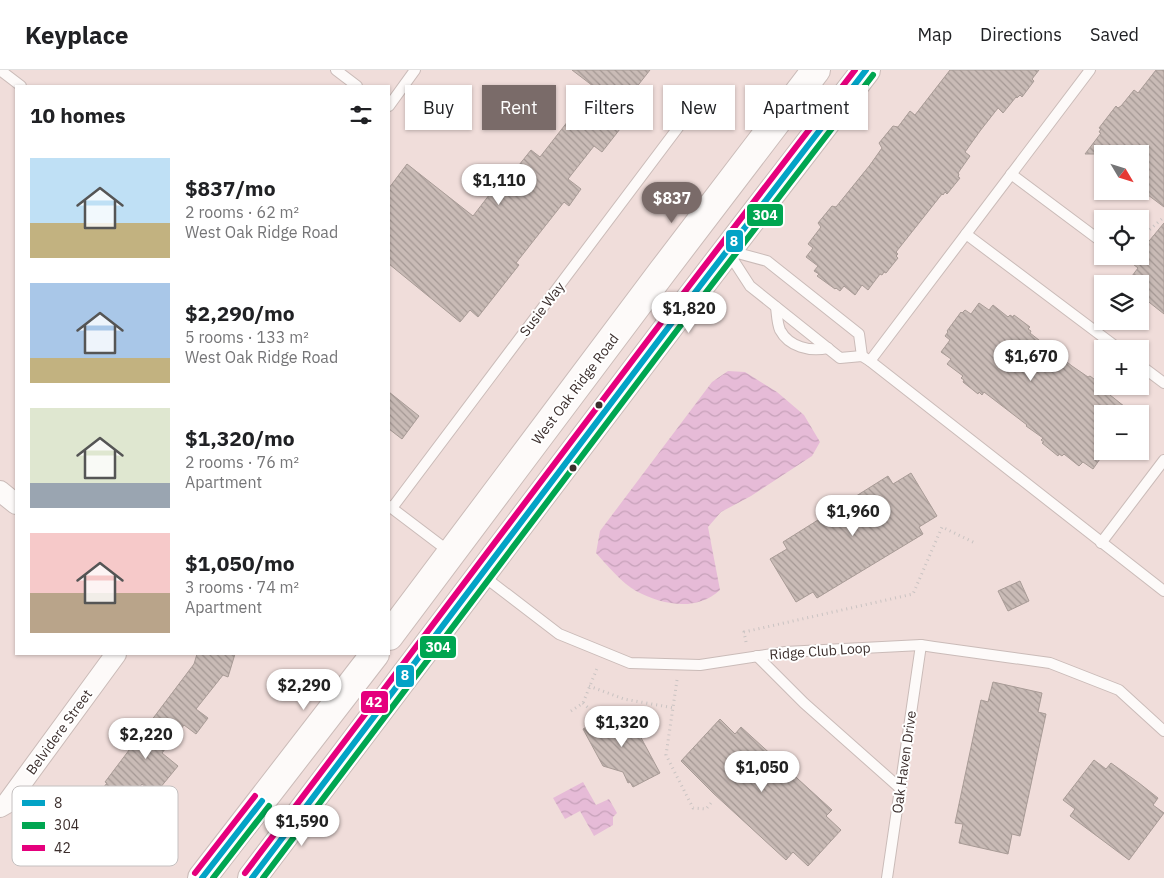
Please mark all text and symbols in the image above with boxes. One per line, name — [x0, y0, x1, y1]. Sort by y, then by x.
text: Keyplace — [25, 19, 129, 51]
text: Map — [917, 23, 952, 46]
text: Directions — [980, 23, 1062, 46]
text: Saved — [1090, 23, 1139, 46]
chip: Buy — [405, 85, 472, 130]
chip: Rent — [482, 85, 556, 130]
chip: Filters — [566, 85, 653, 130]
chip: New — [663, 85, 735, 130]
chip: Apartment — [745, 85, 868, 130]
text: 10 homes — [30, 101, 126, 129]
icon: filters — [347, 101, 375, 129]
north arrow — [1094, 145, 1149, 200]
map controls — [1094, 145, 1149, 460]
pin: $1,110 — [458, 164, 540, 206]
text: $1,110 — [473, 170, 525, 190]
text: $837/mo — [185, 174, 276, 202]
icon: home — [70, 178, 130, 238]
pin: $837 — [642, 182, 702, 224]
text: $837 — [653, 188, 691, 208]
text: 2 rooms · 62 m² — [185, 202, 299, 222]
line badge: 304 — [746, 203, 784, 227]
text: 304 — [752, 206, 778, 224]
button: locate — [1094, 210, 1149, 265]
text: West Oak Ridge Road — [185, 222, 338, 242]
line badge: 8 — [725, 229, 744, 253]
text: 8 — [730, 232, 738, 250]
button: layers — [1094, 275, 1149, 330]
street label: Susie Way — [516, 278, 568, 340]
pin: $1,820 — [648, 292, 730, 334]
text: $1,820 — [663, 298, 715, 318]
text: $2,290/mo — [185, 299, 295, 327]
icon: home — [70, 303, 130, 363]
text: 5 rooms · 133 m² — [185, 327, 309, 347]
street label: West Oak Ridge Road — [527, 330, 623, 448]
pin: $1,670 — [990, 340, 1072, 382]
button: + — [1094, 340, 1149, 395]
text: $1,670 — [1005, 346, 1057, 366]
text: West Oak Ridge Road — [185, 347, 338, 367]
unlabelled marker — [594, 400, 604, 410]
button: − — [1094, 405, 1149, 460]
text: $1,320/mo — [185, 424, 295, 452]
icon: home — [70, 428, 130, 488]
text: 2 rooms · 76 m² — [185, 452, 299, 472]
unlabelled marker — [568, 463, 578, 473]
text: Apartment — [185, 472, 262, 492]
pin: $1,960 — [812, 494, 894, 537]
text: $1,960 — [827, 501, 879, 521]
text: $1,050/mo — [185, 549, 295, 577]
icon: home — [70, 553, 130, 613]
text: 3 rooms · 74 m² — [185, 577, 299, 597]
text: Apartment — [185, 597, 262, 617]
line badge: 304 — [419, 635, 457, 659]
text: 304 — [425, 638, 451, 656]
street label: Ridge Club Loop — [769, 638, 871, 664]
line badge: 8 — [395, 664, 415, 688]
text: 8 — [401, 666, 409, 684]
pin: $2,290 — [263, 668, 345, 711]
text: $2,290 — [278, 675, 330, 695]
street label: Belvidere Street — [22, 686, 96, 778]
line badge: 42 — [360, 690, 389, 714]
text: 42 — [366, 693, 382, 711]
pin: $1,320 — [581, 706, 663, 748]
street label: Oak Haven Drive — [888, 709, 920, 815]
text: $1,320 — [596, 712, 648, 732]
pin: $2,220 — [105, 718, 187, 760]
text: $2,220 — [120, 724, 172, 744]
pin: $1,050 — [721, 750, 803, 793]
text: $1,050 — [736, 757, 788, 777]
legend — [12, 786, 178, 866]
text: 8 — [54, 794, 62, 812]
pin: $1,590 — [261, 804, 343, 847]
text: $1,590 — [276, 811, 328, 831]
text: 304 — [54, 816, 79, 834]
text: 42 — [54, 839, 71, 857]

